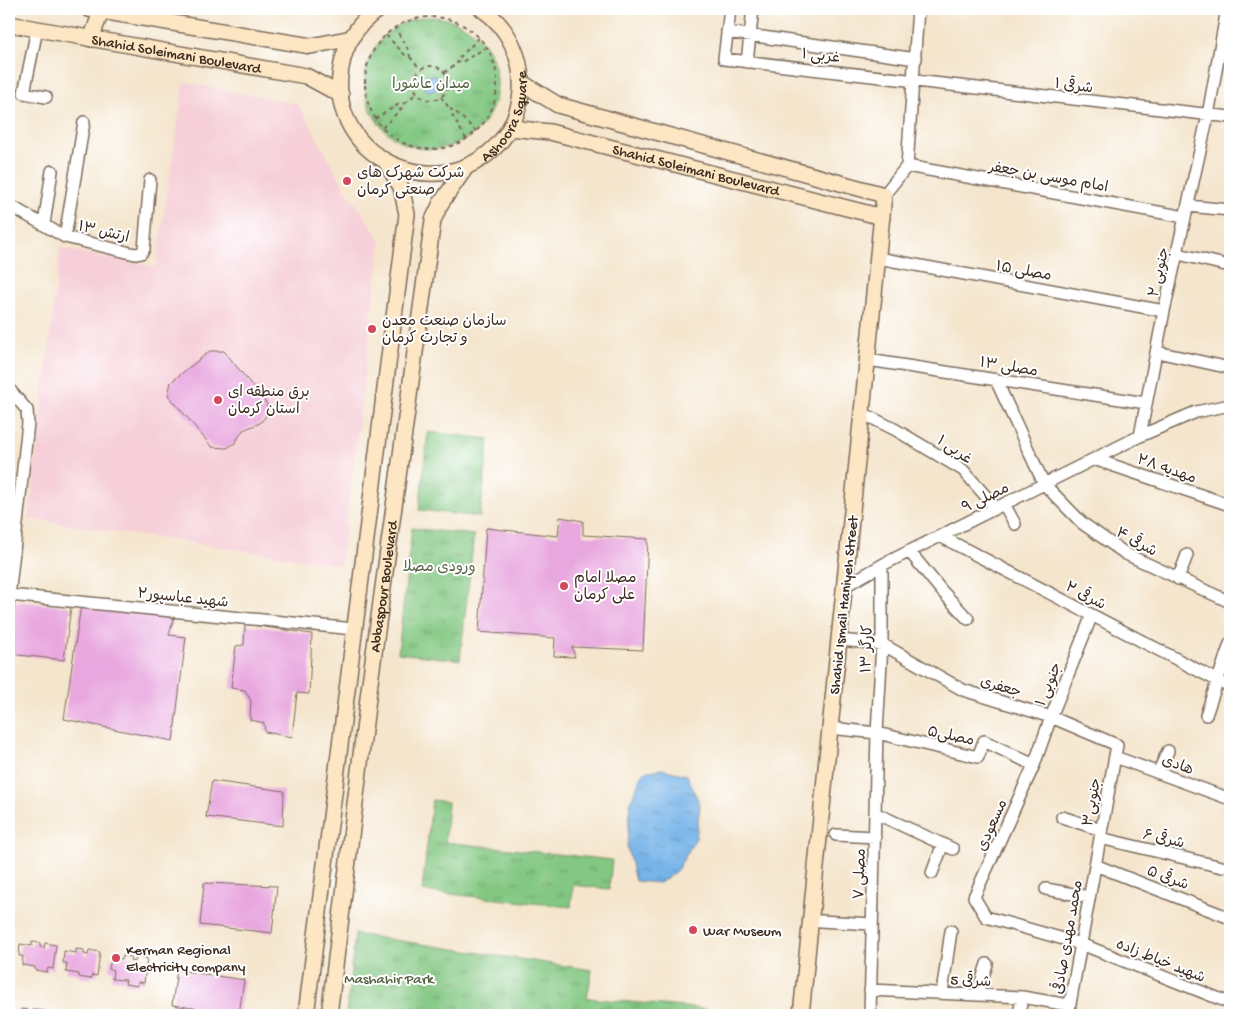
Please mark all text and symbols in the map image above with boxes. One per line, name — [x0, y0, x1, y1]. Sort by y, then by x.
street label: Shahid Soleimani Boulevard — [90, 32, 263, 79]
street label: ۱ غربی — [801, 46, 841, 68]
street label: Ashoora Square — [478, 70, 532, 167]
street label: شرقی ۱ — [1054, 72, 1094, 98]
park label: میدان عاشورا — [392, 76, 470, 94]
street label: Shahid Soleimani Boulevard — [610, 141, 782, 202]
street label: امام موسی بن جعفر — [986, 158, 1109, 197]
place label: شرکت شهرک های صنعتی کرمان — [357, 165, 464, 200]
marker: شرکت شهرک های صنعتی کرمان — [341, 175, 353, 187]
street label: ارتش ۱۳ — [76, 218, 131, 248]
street label: جنوبی ۲ — [1146, 246, 1174, 299]
street label: مصلی ۱۵ — [994, 258, 1053, 286]
place label: سازمان صنعت معدن و تجارت کرمان — [382, 313, 507, 348]
marker: سازمان صنعت معدن و تجارت کرمان — [366, 323, 378, 335]
street label: مصلی ۱۳ — [978, 355, 1039, 381]
place label: برق منطقه ای استان کرمان — [228, 384, 310, 419]
marker: برق منطقه ای استان کرمان — [212, 394, 224, 406]
street label: ۱ غربی — [933, 432, 975, 469]
street label: مهدیه ۲۸ — [1134, 451, 1198, 488]
street label: مصلی ۹ — [959, 480, 1012, 518]
street label: Shahid Ismail Haniyeh Street — [827, 513, 864, 695]
street label: Abbaspour Boulevard — [367, 519, 403, 653]
street label: ۴ شرقی — [1112, 521, 1162, 561]
park label: ورودی مصلا — [402, 559, 476, 577]
place label: مصلا امام علی کرمان — [574, 570, 636, 605]
street label: ۲ شرقی — [1062, 575, 1110, 615]
marker: مصلا امام علی کرمان — [558, 580, 570, 592]
street label: شهید عباسپور۲ — [136, 585, 229, 613]
street label: کارگر ۱۳ — [856, 625, 878, 673]
street label: ۱ جنوبی — [1033, 660, 1067, 709]
street label: جعفری — [978, 673, 1023, 703]
street label: مصلی۵ — [925, 723, 976, 751]
street label: هادی — [1159, 752, 1196, 780]
street label: جنوبی۳ — [1080, 777, 1106, 828]
street label: مسعودی — [973, 797, 1012, 855]
street label: ۶ شرقی — [1141, 823, 1187, 853]
street label: مصلی ۷ — [851, 848, 871, 900]
street label: ۵ شرقی — [1144, 859, 1192, 895]
street label: محمد مهدی صادقی — [1046, 878, 1088, 996]
place label: War Museum — [703, 923, 782, 941]
marker: War Museum — [687, 924, 699, 936]
street label: شهید خیاط زاده — [1113, 936, 1207, 988]
place label: Kerman Regional Electricity company — [126, 942, 246, 977]
marker: Kerman Regional Electricity company — [110, 952, 122, 964]
street label: شرقی 5 — [950, 968, 992, 992]
park label: Mashahir Park — [344, 971, 435, 989]

